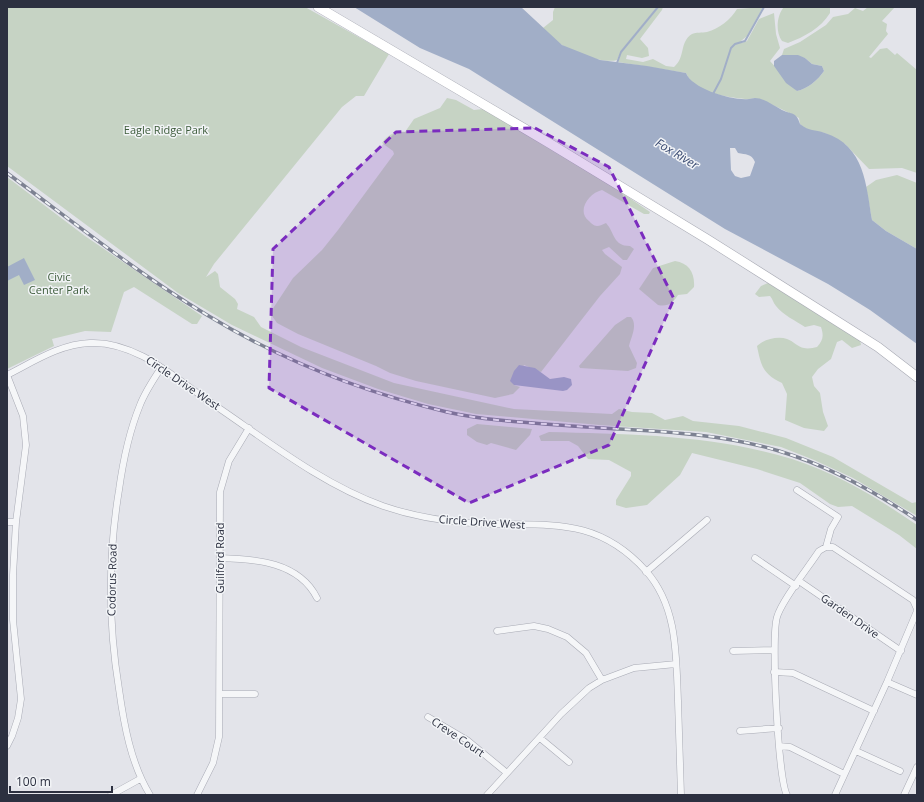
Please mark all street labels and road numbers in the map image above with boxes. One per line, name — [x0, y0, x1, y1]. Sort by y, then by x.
street label: Circle Drive West — [143, 352, 223, 413]
street label: Circle Drive West — [438, 511, 526, 532]
street label: Guilford Road — [212, 523, 227, 593]
street label: Codorus Road — [103, 544, 120, 616]
street label: Garden Drive — [818, 590, 882, 641]
street label: Creve Court — [429, 713, 488, 760]

